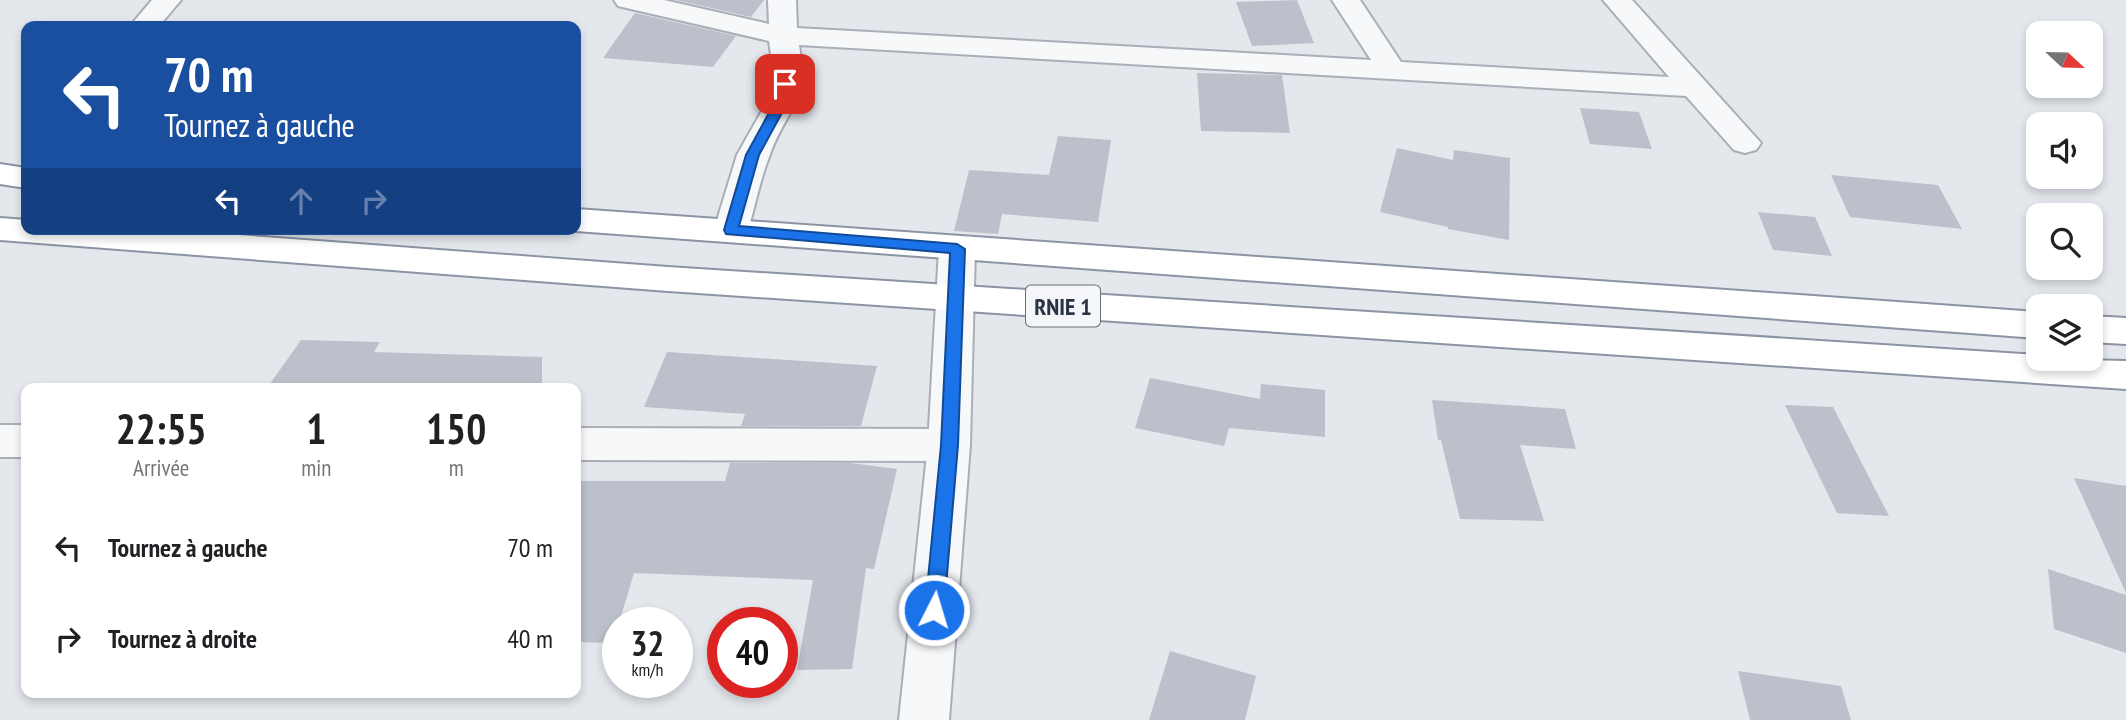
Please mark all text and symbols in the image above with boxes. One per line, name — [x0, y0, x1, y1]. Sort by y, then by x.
north arrow — [2026, 21, 2104, 98]
map controls — [2026, 21, 2103, 371]
text: 70 m — [164, 42, 253, 106]
icon: left — [49, 49, 140, 140]
pin — [755, 54, 815, 114]
icon: arrive — [766, 65, 804, 103]
text: Tournez à gauche — [164, 104, 355, 146]
button: sound — [2026, 112, 2103, 189]
icon: left — [209, 182, 247, 220]
icon: ahead — [282, 182, 320, 220]
icon: right — [355, 182, 393, 220]
button: search — [2026, 203, 2103, 280]
road number: RNIE 1 — [1026, 286, 1100, 326]
button: layers — [2026, 294, 2103, 371]
text: 22:55 — [116, 401, 207, 456]
text: 1 — [306, 401, 326, 456]
text: 150 — [426, 401, 486, 456]
text: Arrivée — [133, 453, 189, 482]
text: min — [301, 453, 331, 482]
text: m — [449, 453, 464, 482]
icon: left — [49, 529, 87, 567]
text: Tournez à gauche — [108, 531, 268, 564]
text: 70 m — [507, 531, 553, 564]
position arrow — [897, 573, 971, 647]
speed limit sign: 40 — [707, 607, 798, 698]
icon: right — [49, 620, 87, 658]
text: 32 — [631, 620, 664, 666]
text: Tournez à droite — [108, 622, 257, 655]
text: 40 m — [507, 622, 553, 655]
text: km/h — [632, 658, 663, 681]

